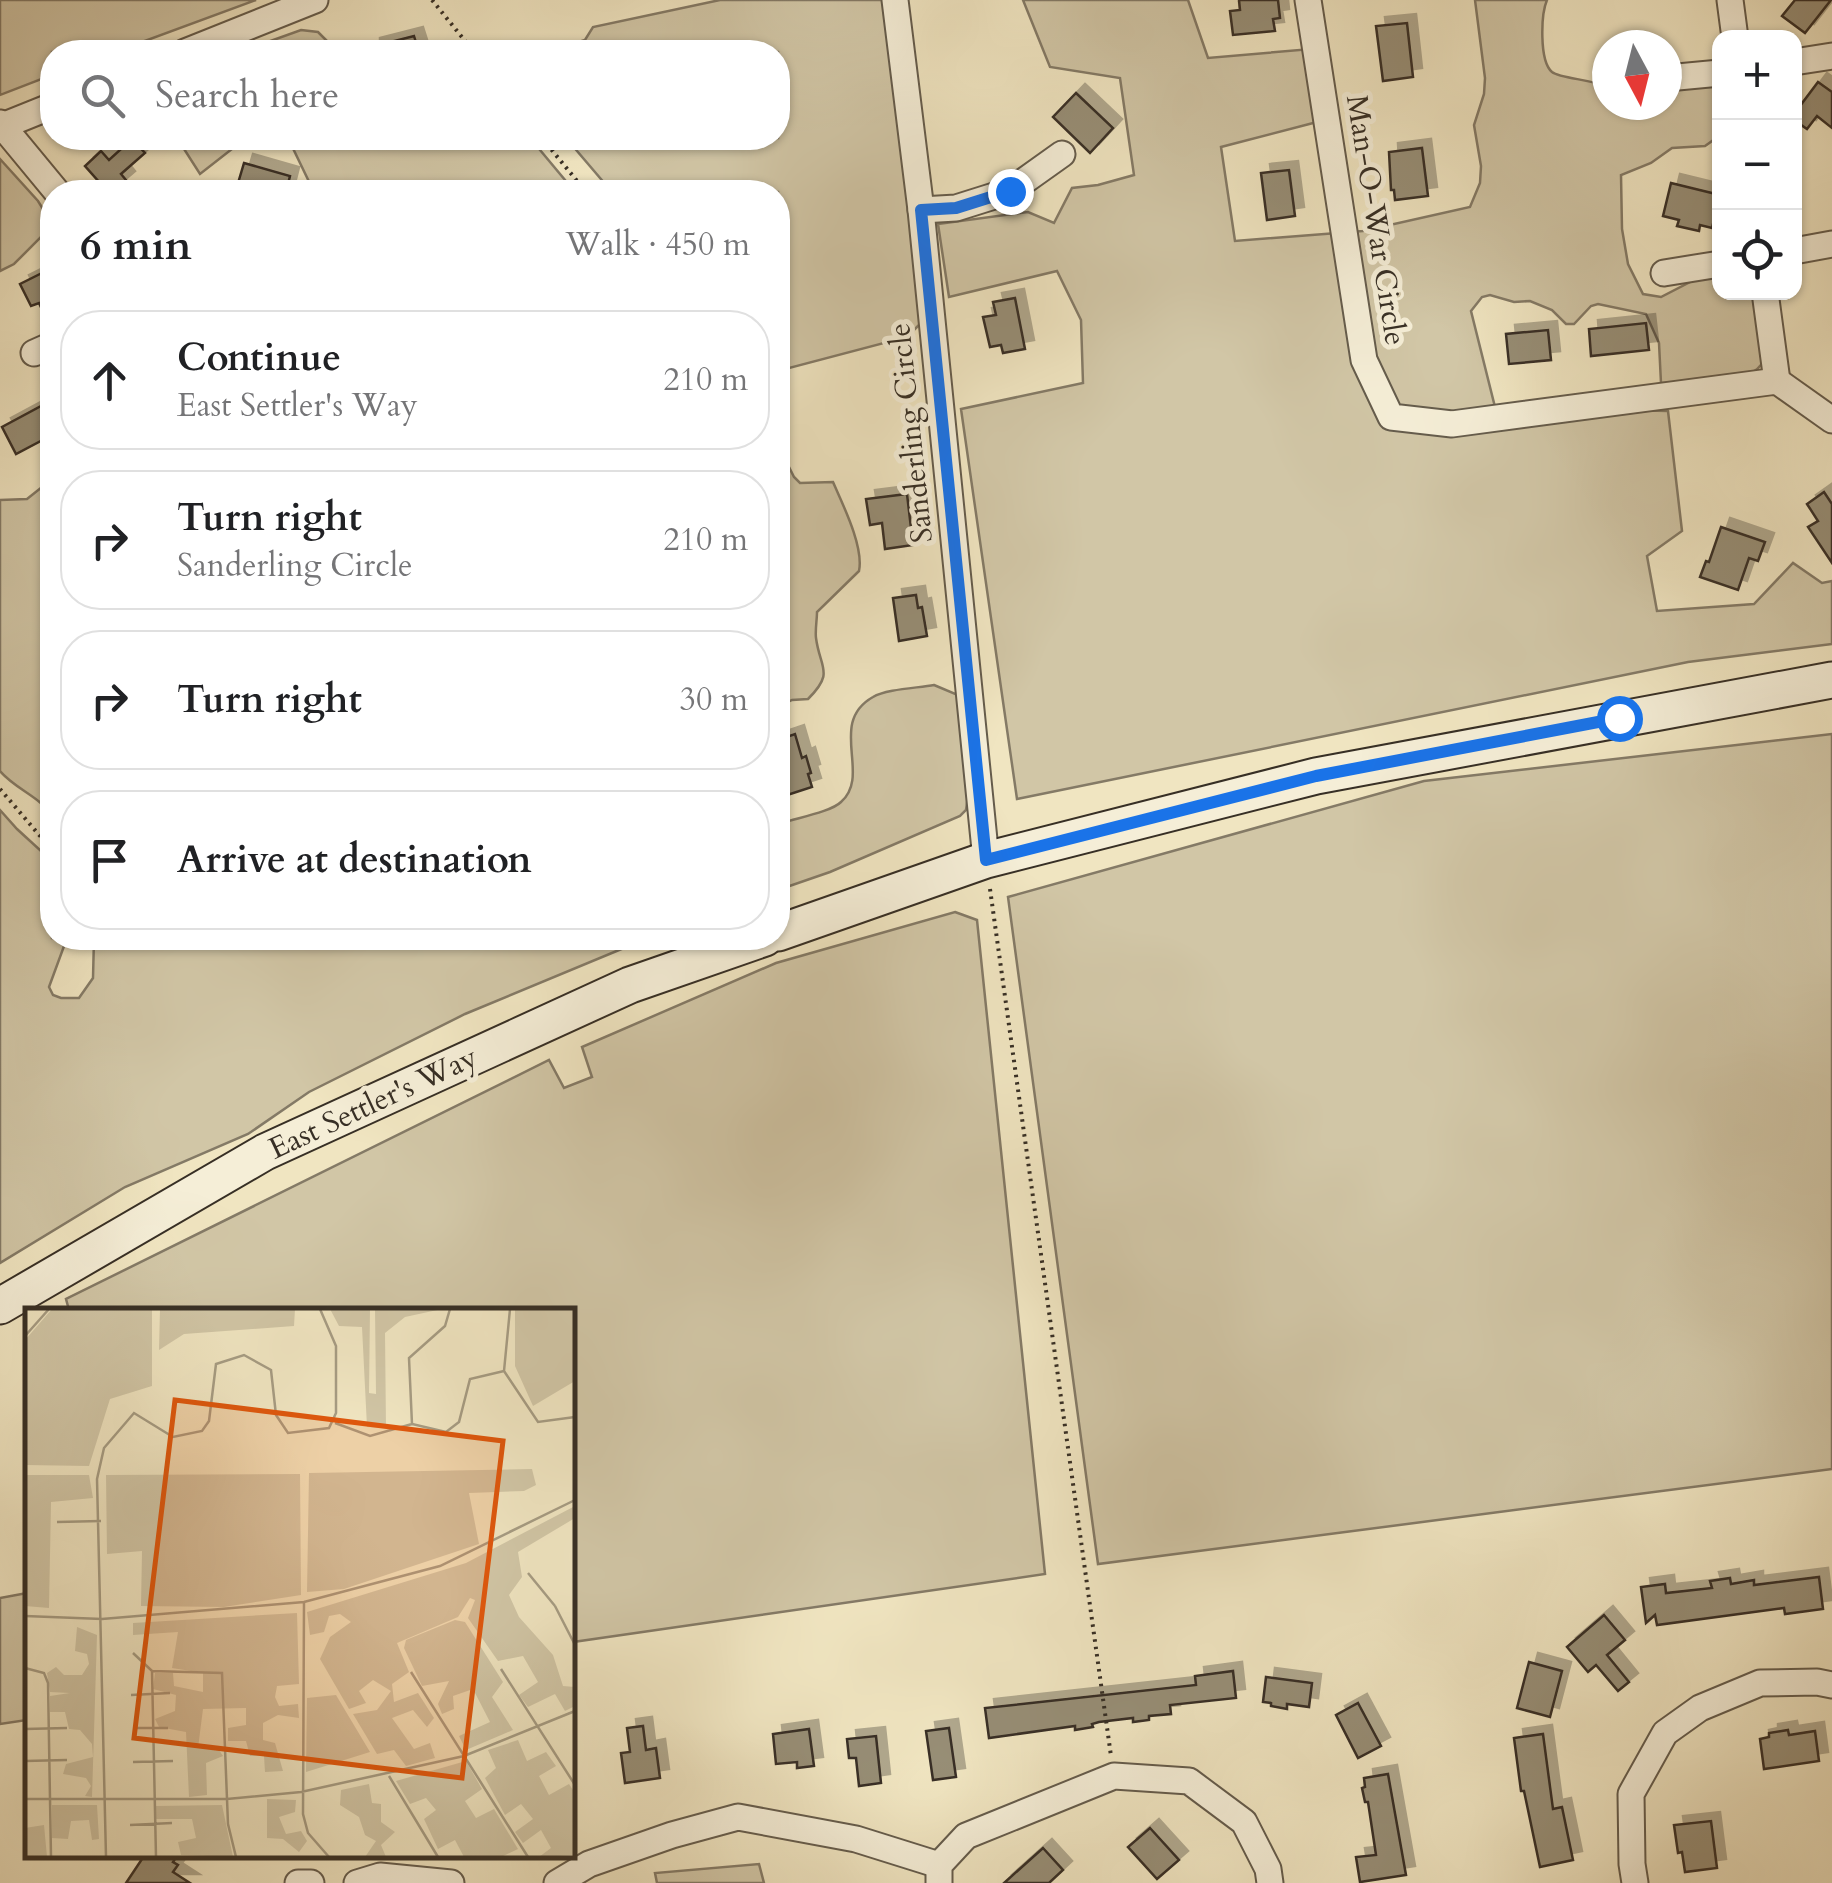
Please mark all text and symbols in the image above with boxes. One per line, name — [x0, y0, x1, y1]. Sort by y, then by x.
north arrow — [1592, 30, 1682, 120]
map controls — [1712, 30, 1802, 300]
button: + — [1712, 30, 1802, 120]
search box — [40, 40, 790, 150]
icon: search — [75, 68, 130, 123]
text: Search here — [155, 69, 339, 121]
street label: Man-O-War Circle — [1336, 92, 1416, 348]
button: − — [1712, 120, 1802, 210]
route end — [988, 169, 1034, 215]
button: locate — [1712, 210, 1802, 300]
text: 6 min — [80, 217, 192, 274]
text: Walk · 450 m — [565, 223, 750, 267]
street label: Sanderling Circle — [879, 321, 943, 545]
text: Continue — [177, 332, 341, 384]
icon: ahead — [82, 353, 137, 408]
text: 210 m — [663, 358, 748, 402]
text: East Settler's Way — [177, 384, 418, 428]
text: Turn right — [177, 492, 362, 544]
icon: right — [82, 513, 137, 568]
text: 210 m — [663, 518, 748, 562]
text: Sanderling Circle — [177, 544, 413, 588]
icon: right — [82, 673, 137, 728]
text: Turn right — [177, 674, 362, 726]
text: 30 m — [680, 678, 748, 722]
route start — [1597, 696, 1643, 742]
icon: arrive — [82, 833, 137, 888]
text: Arrive at destination — [177, 834, 532, 886]
street label: East Settler's Way — [262, 1037, 484, 1169]
inset map — [25, 1308, 575, 1858]

